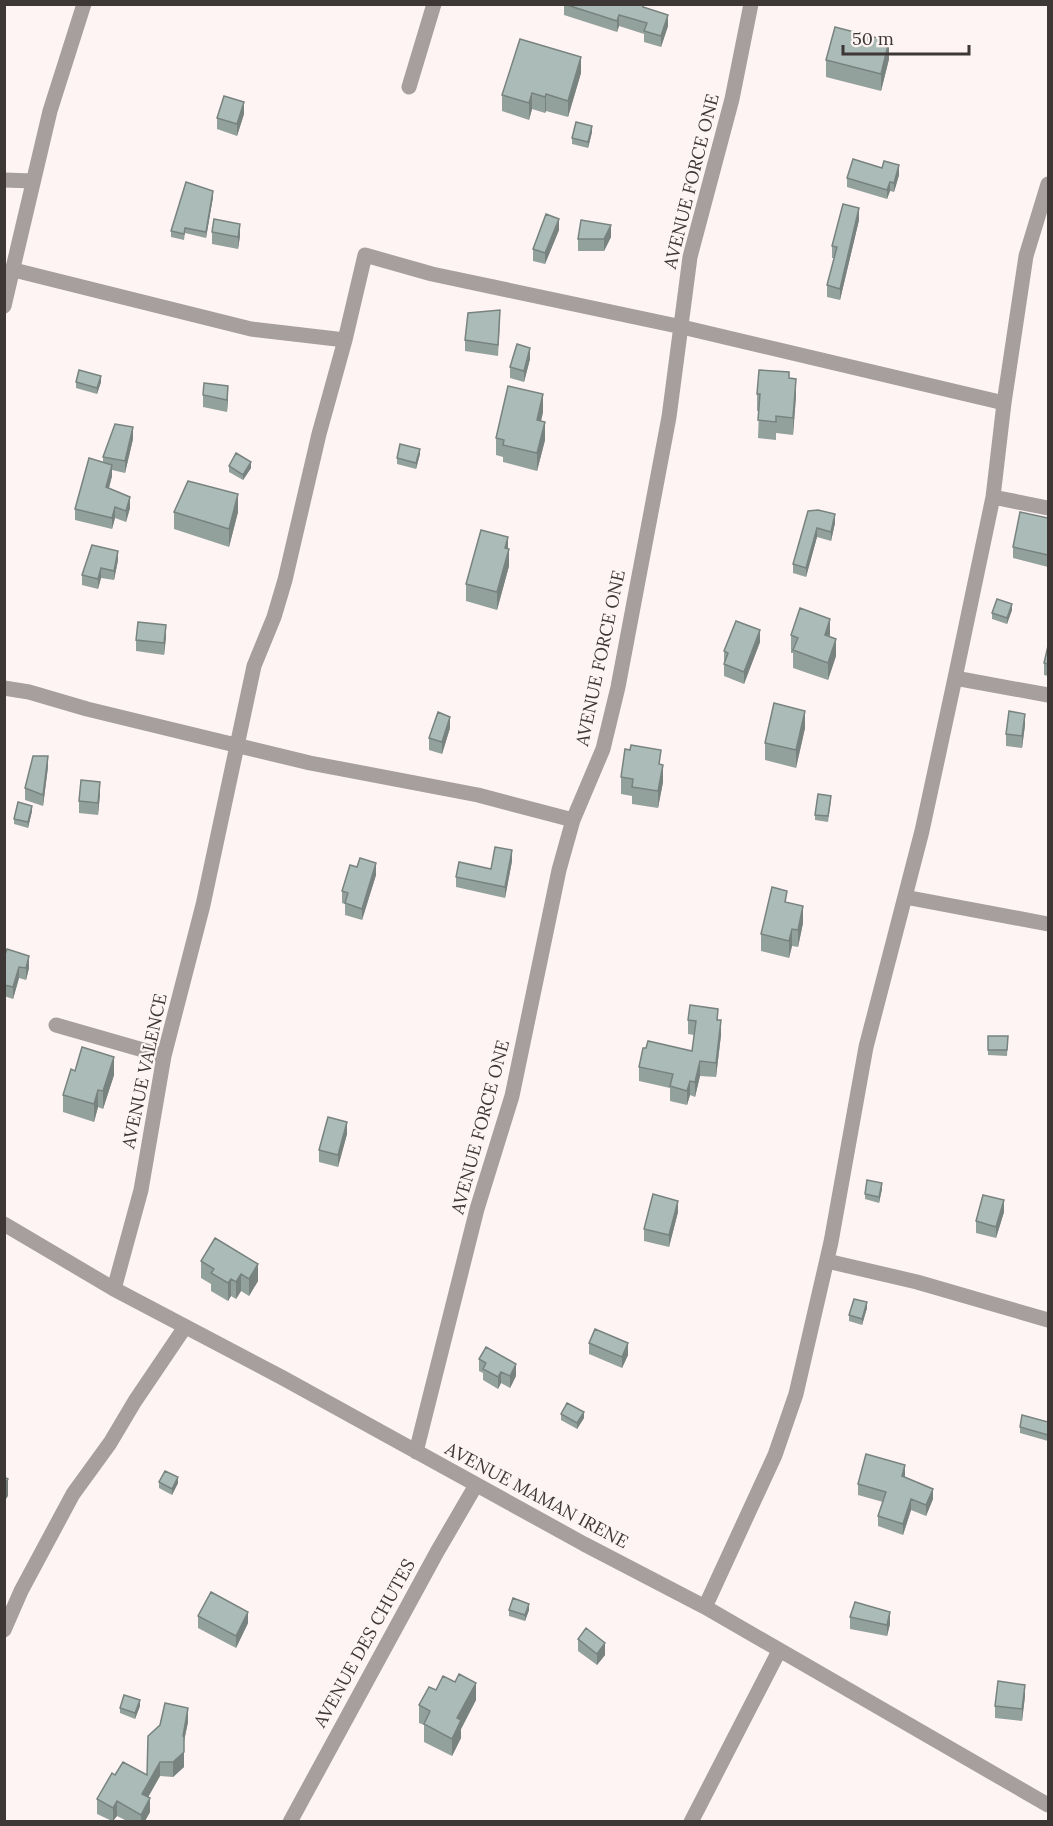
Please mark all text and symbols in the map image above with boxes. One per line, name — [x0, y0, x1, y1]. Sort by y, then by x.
scale bar — [843, 18, 969, 56]
text: 50 m — [852, 27, 894, 50]
street label: AVENUE FORCE ONE — [658, 91, 724, 272]
street label: AVENUE FORCE ONE — [570, 568, 630, 749]
street label: AVENUE VALENCE — [116, 991, 172, 1152]
street label: AVENUE FORCE ONE — [445, 1037, 514, 1218]
street label: AVENUE MAMAN IRENE — [441, 1436, 633, 1553]
street label: AVENUE DES CHUTES — [308, 1555, 420, 1732]

